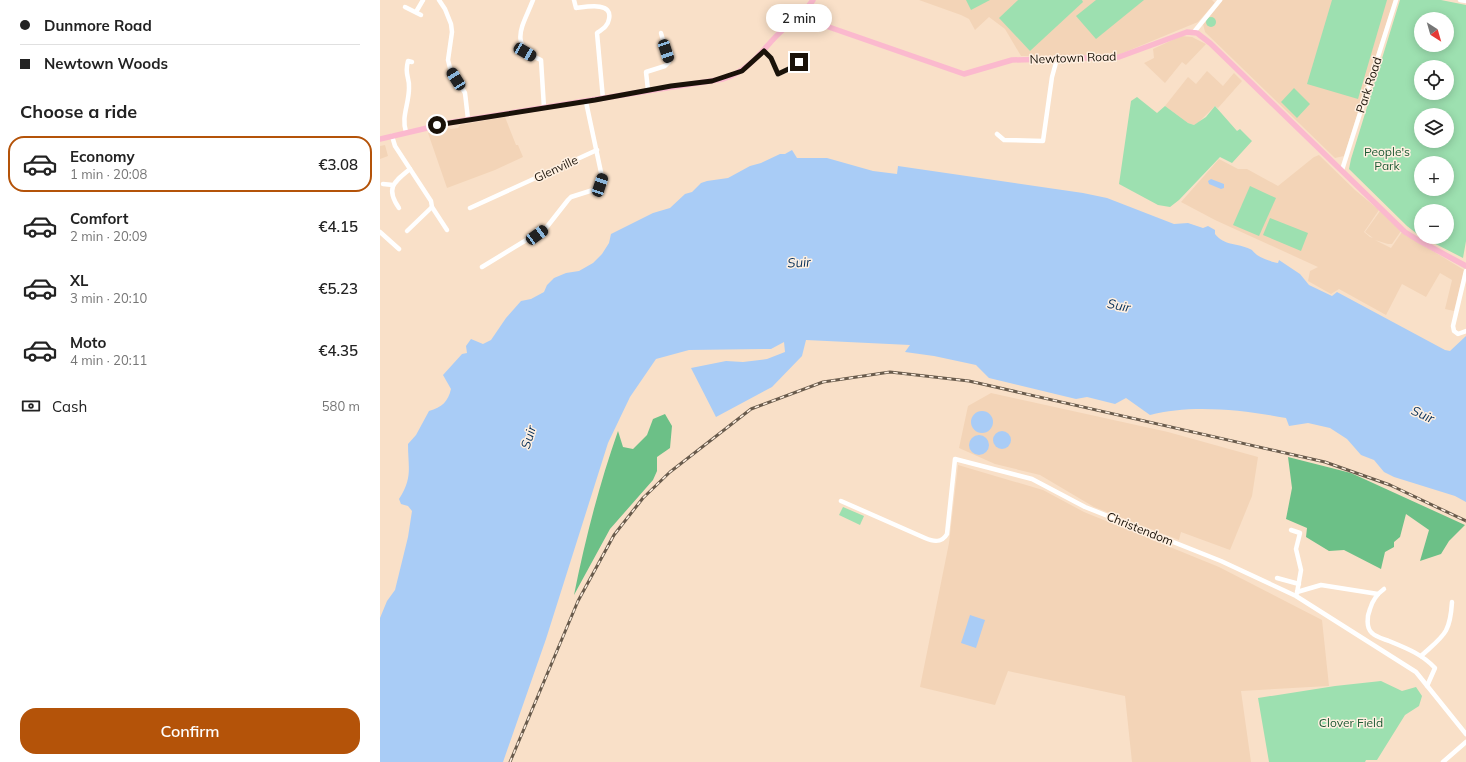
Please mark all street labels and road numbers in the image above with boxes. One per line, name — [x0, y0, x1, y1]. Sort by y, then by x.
street label: Newtown Road — [1029, 48, 1117, 67]
street label: Park Road — [1352, 55, 1385, 115]
street label: Glenville — [531, 152, 580, 185]
street label: Christendom — [1105, 508, 1176, 549]

